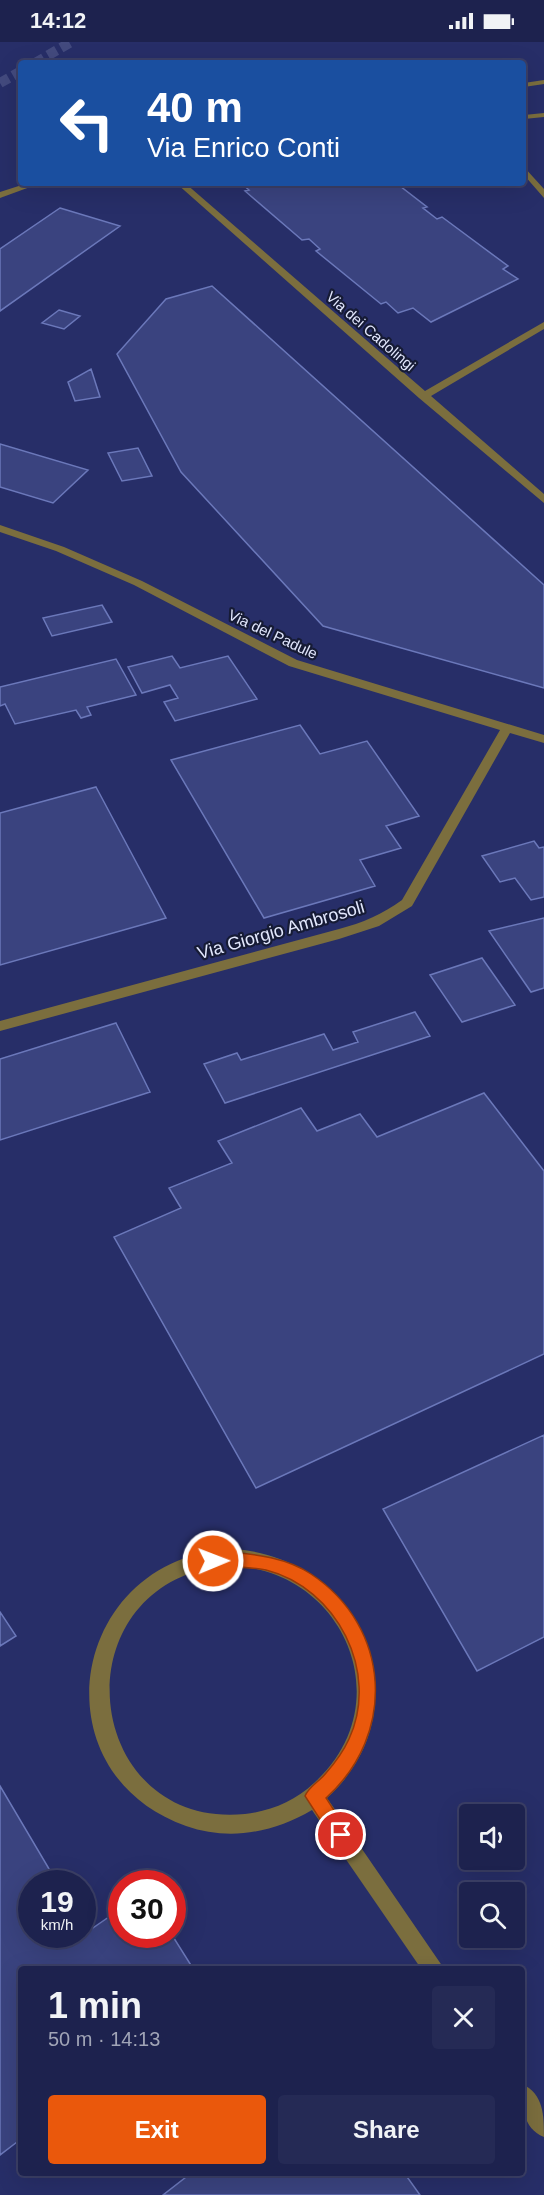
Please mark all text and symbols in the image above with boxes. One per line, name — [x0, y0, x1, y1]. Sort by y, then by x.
text: 14:12 — [30, 8, 86, 33]
icon: left — [48, 84, 126, 162]
text: 40 m — [147, 84, 243, 131]
text: Via Enrico Conti — [147, 133, 340, 163]
street label: Via dei Cadolingi — [323, 288, 419, 374]
street label: Via del Padule — [226, 606, 320, 662]
street label: Via Giorgio Ambrosoli — [195, 897, 367, 963]
position arrow — [181, 1529, 245, 1593]
map controls — [459, 1804, 525, 1948]
button: sound — [459, 1804, 525, 1870]
pin — [315, 1809, 366, 1860]
icon: arrive — [324, 1818, 357, 1851]
speed limit sign: 30 — [108, 1870, 186, 1948]
button: search — [459, 1882, 525, 1948]
text: 19 — [40, 1885, 74, 1918]
text: km/h — [41, 1916, 73, 1933]
text: 1 min — [48, 1985, 142, 2026]
button: close — [432, 1986, 495, 2049]
text: 50 m · 14:13 — [48, 2028, 160, 2050]
button: Exit — [48, 2095, 266, 2164]
button: Share — [278, 2095, 495, 2164]

